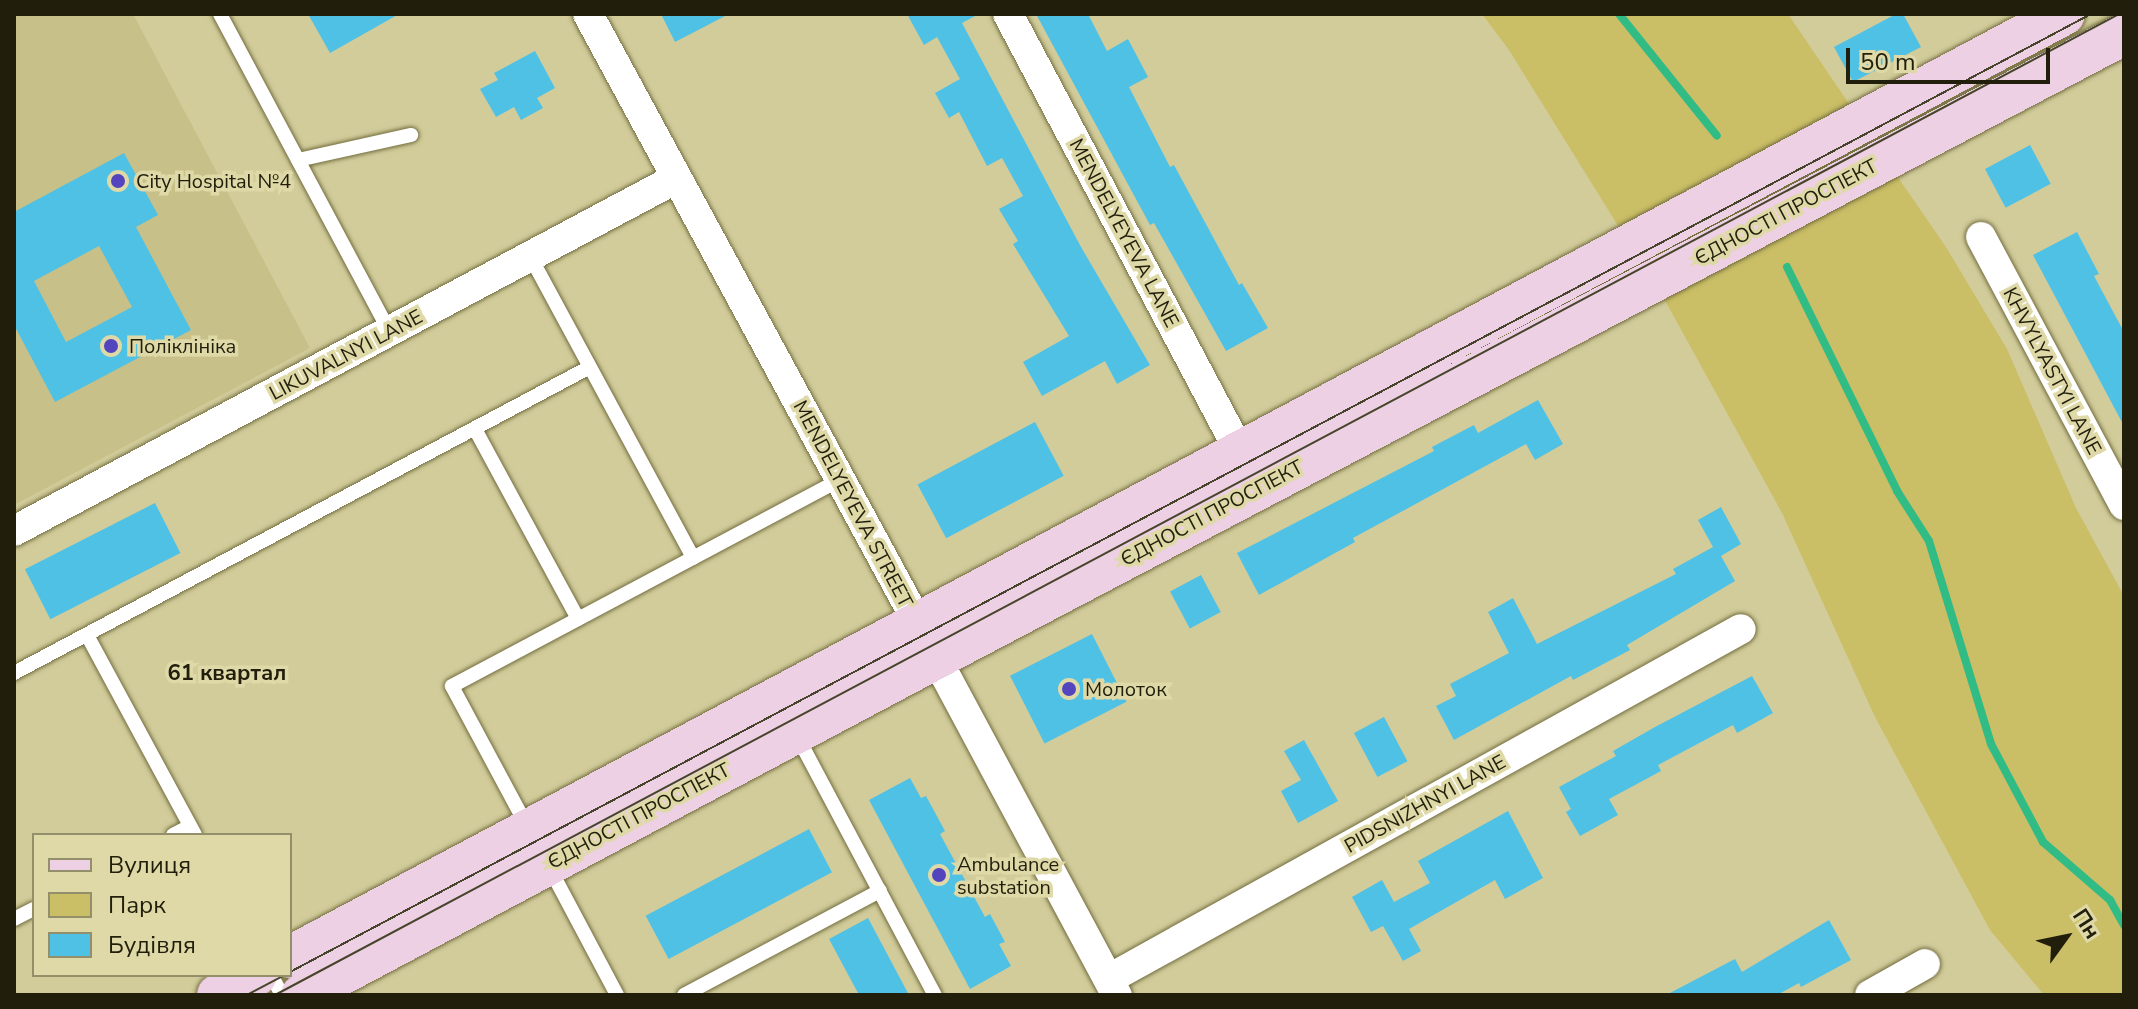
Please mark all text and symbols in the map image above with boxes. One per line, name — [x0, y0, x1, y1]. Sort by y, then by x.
scale bar — [1850, 32, 2054, 82]
text: 50 m — [1860, 46, 1916, 78]
street label: MENDELYEYEVA LANE — [1064, 135, 1184, 331]
street label: ЄДНОСТІ ПРОСПЕКТ — [1691, 154, 1881, 270]
place label: City Hospital №4 — [136, 169, 291, 193]
marker: City Hospital №4 — [107, 170, 129, 192]
street label: KHVYLYASTYI LANE — [1998, 283, 2106, 459]
street label: LIKUVALNYI LANE — [265, 305, 427, 405]
place label: Поліклініка — [129, 334, 236, 358]
marker: Поліклініка — [100, 335, 122, 357]
street label: MENDELYEYEVA STREET — [788, 396, 918, 612]
street label: ЄДНОСТІ ПРОСПЕКТ — [1117, 455, 1307, 571]
district label: 61 квартал — [168, 661, 286, 687]
place label: Молоток — [1085, 677, 1167, 701]
marker: Молоток — [1060, 680, 1078, 698]
street label: PIDSNIZHNYI LANE — [1340, 750, 1510, 858]
street label: ЄДНОСТІ ПРОСПЕКТ — [544, 758, 734, 874]
legend — [32, 833, 292, 977]
text: Вулиця — [108, 849, 191, 881]
place label: Ambulance substation — [957, 852, 1059, 899]
marker: Ambulance substation — [928, 864, 950, 886]
text: Парк — [108, 889, 166, 921]
north arrow — [2026, 897, 2106, 977]
text: Пн — [2065, 903, 2107, 945]
text: Будівля — [108, 929, 196, 961]

